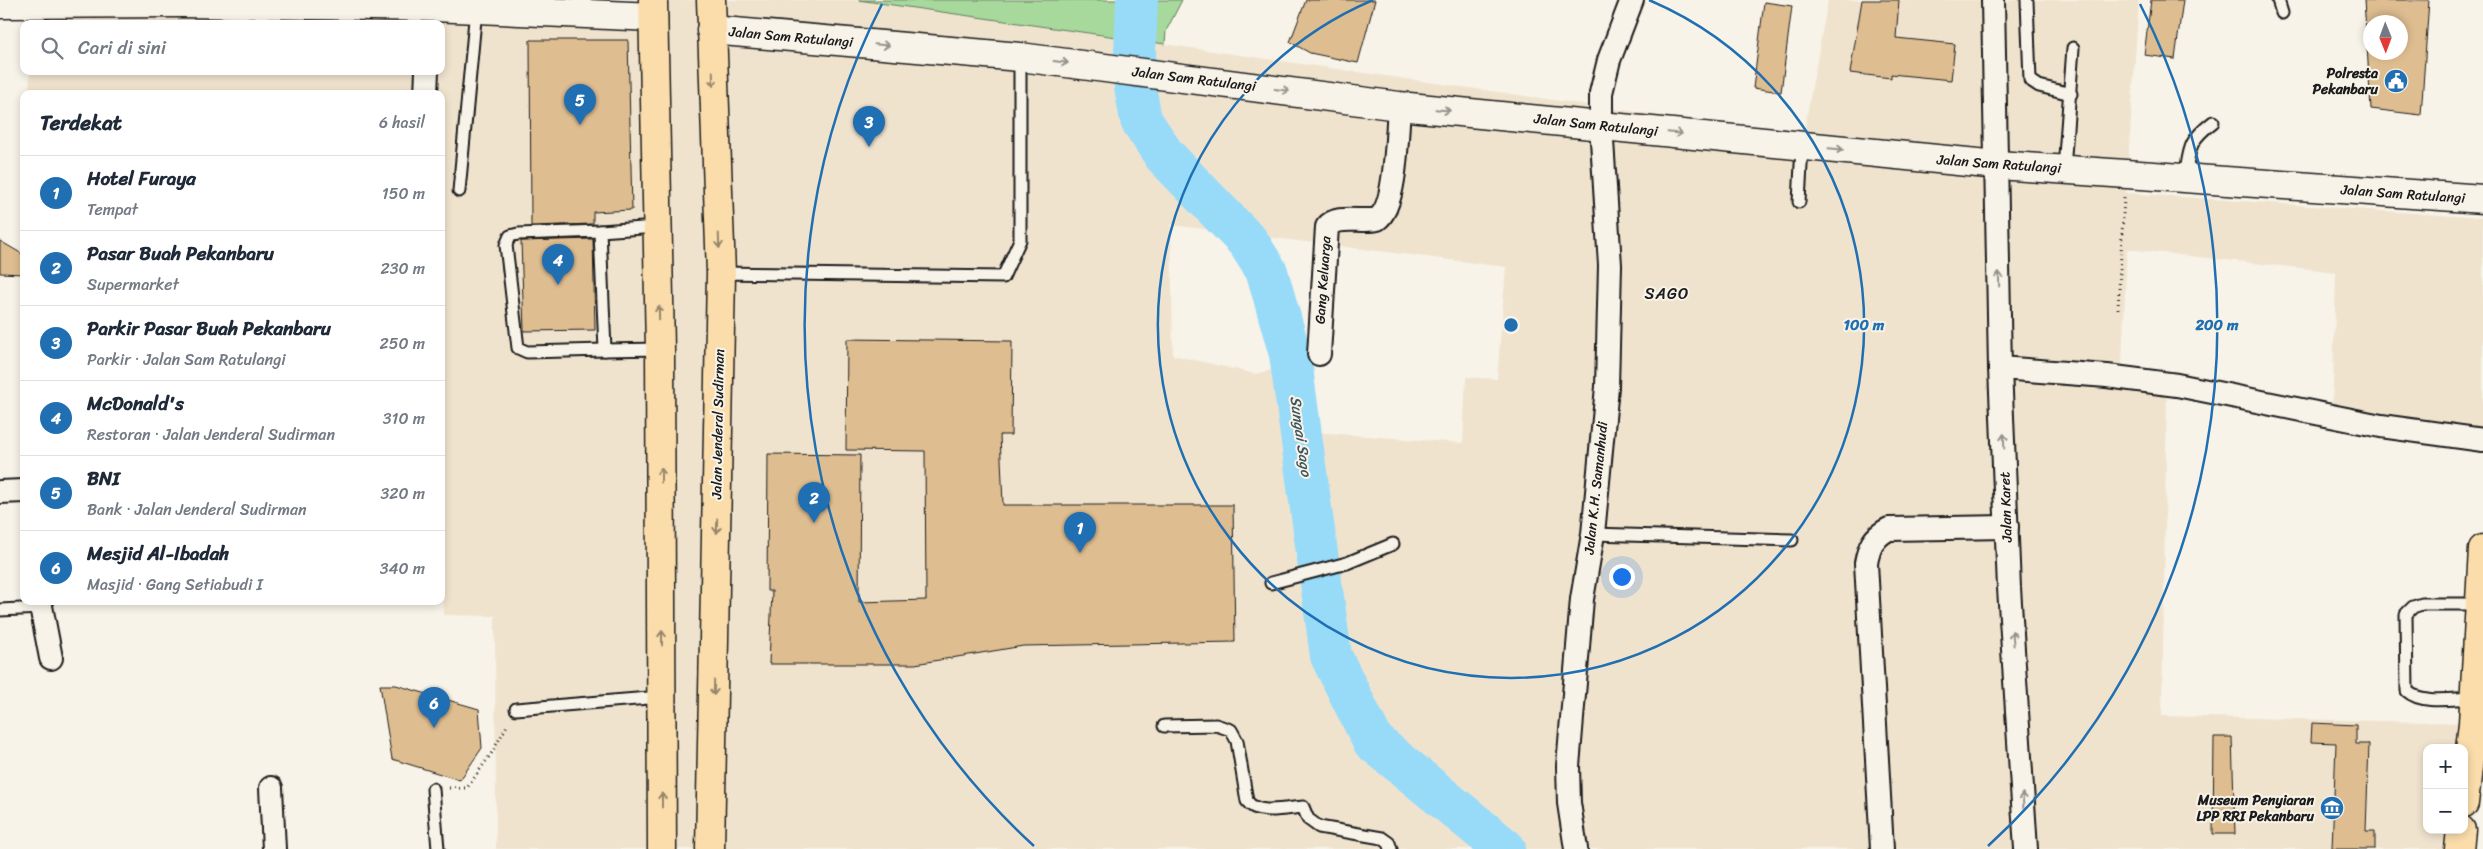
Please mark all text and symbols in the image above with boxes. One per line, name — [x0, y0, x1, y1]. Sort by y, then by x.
north arrow — [2363, 15, 2408, 60]
street label: Jalan Sam Ratulangi — [727, 19, 855, 55]
search box — [20, 20, 445, 75]
text: Cari di sini — [78, 31, 166, 64]
icon: search — [38, 34, 66, 62]
one-way arrow — [873, 40, 889, 50]
one-way arrow — [1052, 57, 1068, 67]
street label: Jalan Sam Ratulangi — [1130, 59, 1258, 99]
place label: Polresta Pekanbaru — [2313, 61, 2379, 102]
public building icon: Polresta Pekanbaru — [2383, 68, 2409, 94]
one-way arrow — [708, 70, 718, 86]
pin: 5 — [564, 84, 596, 125]
one-way arrow — [1274, 86, 1290, 96]
text: Terdekat — [40, 104, 122, 142]
one-way arrow — [1435, 105, 1451, 115]
pin: 3 — [853, 106, 885, 147]
street label: Jalan Sam Ratulangi — [1532, 106, 1660, 144]
text: 6 hasil — [379, 108, 425, 137]
one-way arrow — [1667, 128, 1683, 138]
one-way arrow — [1828, 144, 1844, 154]
street label: Jalan Sam Ratulangi — [1935, 147, 2063, 181]
text: Hotel Furaya — [87, 162, 196, 195]
street label: Jalan Sam Ratulangi — [2339, 177, 2467, 211]
text: 1 — [53, 179, 59, 208]
text: 150 m — [382, 179, 425, 208]
text: Tempat — [87, 195, 138, 224]
one-way arrow — [715, 233, 724, 249]
street label: Gang Keluarga — [1307, 234, 1339, 325]
text: Pasar Buah Pekanbaru — [87, 237, 274, 270]
pin: 4 — [542, 244, 574, 285]
text: 2 — [51, 254, 61, 283]
text: 230 m — [380, 254, 425, 283]
text: Supermarket — [87, 270, 179, 299]
one-way arrow — [1994, 271, 2004, 287]
district label: SAGO — [1645, 279, 1689, 308]
one-way arrow — [654, 305, 664, 322]
text: Parkir Pasar Buah Pekanbaru — [87, 312, 331, 345]
text: 100 m — [1844, 312, 1885, 338]
text: 200 m — [2194, 312, 2239, 338]
centre of rings — [1502, 316, 1520, 334]
text: 3 — [52, 329, 60, 358]
text: 250 m — [379, 329, 425, 358]
text: Parkir · Jalan Sam Ratulangi — [87, 345, 286, 374]
street label: Jalan Jenderal Sudirman — [704, 348, 732, 500]
text: McDonald's — [87, 387, 184, 420]
water label: Sungai Sago — [1283, 394, 1320, 479]
text: 4 — [51, 404, 61, 433]
text: 310 m — [383, 404, 425, 433]
street label: Jalan K.H. Samanhudi — [1576, 419, 1616, 557]
text: Restoran · Jalan Jenderal Sudirman — [87, 420, 335, 449]
one-way arrow — [1999, 433, 2008, 449]
text: BNI — [87, 462, 120, 495]
one-way arrow — [656, 468, 666, 484]
street label: Jalan Karet — [1992, 471, 2020, 544]
text: 5 — [51, 479, 61, 508]
text: 320 m — [380, 479, 425, 508]
pin: 2 — [798, 482, 830, 523]
text: Bank · Jalan Jenderal Sudirman — [87, 495, 307, 524]
pin: 1 — [1064, 512, 1096, 553]
one-way arrow — [712, 518, 722, 534]
text: Mesjid Al-Ibadah — [87, 537, 229, 570]
text: 6 — [51, 554, 61, 583]
text: 340 m — [380, 554, 425, 583]
your location — [1609, 564, 1635, 590]
text: Masjid · Gang Setiabudi I — [87, 570, 263, 599]
one-way arrow — [657, 630, 667, 646]
one-way arrow — [2008, 630, 2017, 646]
one-way arrow — [709, 680, 719, 696]
pin: 6 — [418, 687, 450, 728]
map controls — [2423, 744, 2468, 834]
button: + — [2423, 744, 2468, 789]
place label: Museum Penyiaran LPP RRI Pekanbaru — [2196, 788, 2314, 829]
button: − — [2423, 789, 2468, 834]
one-way arrow — [657, 793, 667, 809]
one-way arrow — [2019, 793, 2028, 809]
museum icon: Museum Penyiaran LPP RRI Pekanbaru — [2319, 795, 2345, 821]

